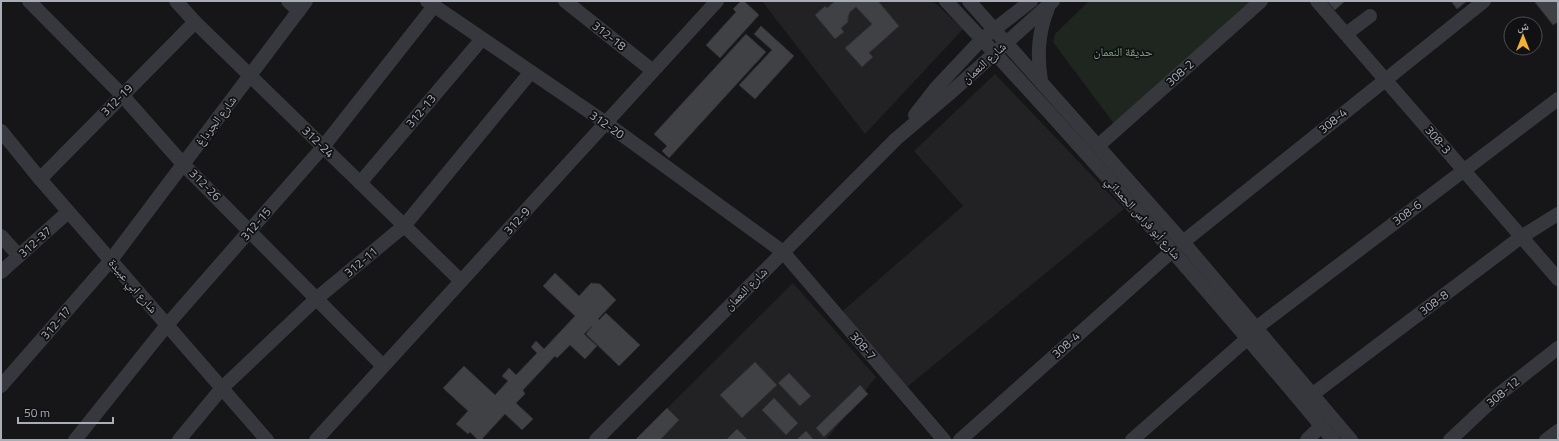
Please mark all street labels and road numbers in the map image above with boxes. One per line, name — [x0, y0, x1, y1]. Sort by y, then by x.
street label: 312-18 — [588, 16, 631, 55]
street label: شارع النعمان — [957, 37, 1010, 88]
street label: 308-2 — [1161, 55, 1198, 90]
street label: 312-19 — [96, 79, 137, 120]
street label: 312-13 — [401, 90, 440, 132]
street label: شارع الجرداغ — [190, 91, 241, 150]
street label: 308-4 — [1314, 103, 1351, 138]
street label: 312-20 — [586, 106, 629, 144]
street label: 312-24 — [298, 121, 339, 162]
street label: 308-3 — [1421, 121, 1456, 158]
street label: 312-26 — [185, 164, 226, 205]
street label: شارع أبو فراس الحمداني — [1100, 172, 1186, 264]
street label: 308-6 — [1388, 195, 1425, 230]
street label: 312-9 — [499, 202, 535, 239]
street label: 312-15 — [236, 203, 276, 245]
street label: 312-37 — [14, 222, 55, 262]
street label: 312-11 — [340, 242, 382, 281]
street label: شارع ابي عبيدة — [103, 254, 163, 318]
street label: شارع النعمان — [720, 263, 772, 315]
street label: 308-8 — [1415, 285, 1452, 320]
street label: 312-17 — [36, 302, 76, 344]
street label: 308-7 — [846, 327, 881, 364]
street label: 308-4 — [1047, 327, 1084, 362]
street label: 308-12 — [1482, 372, 1524, 411]

